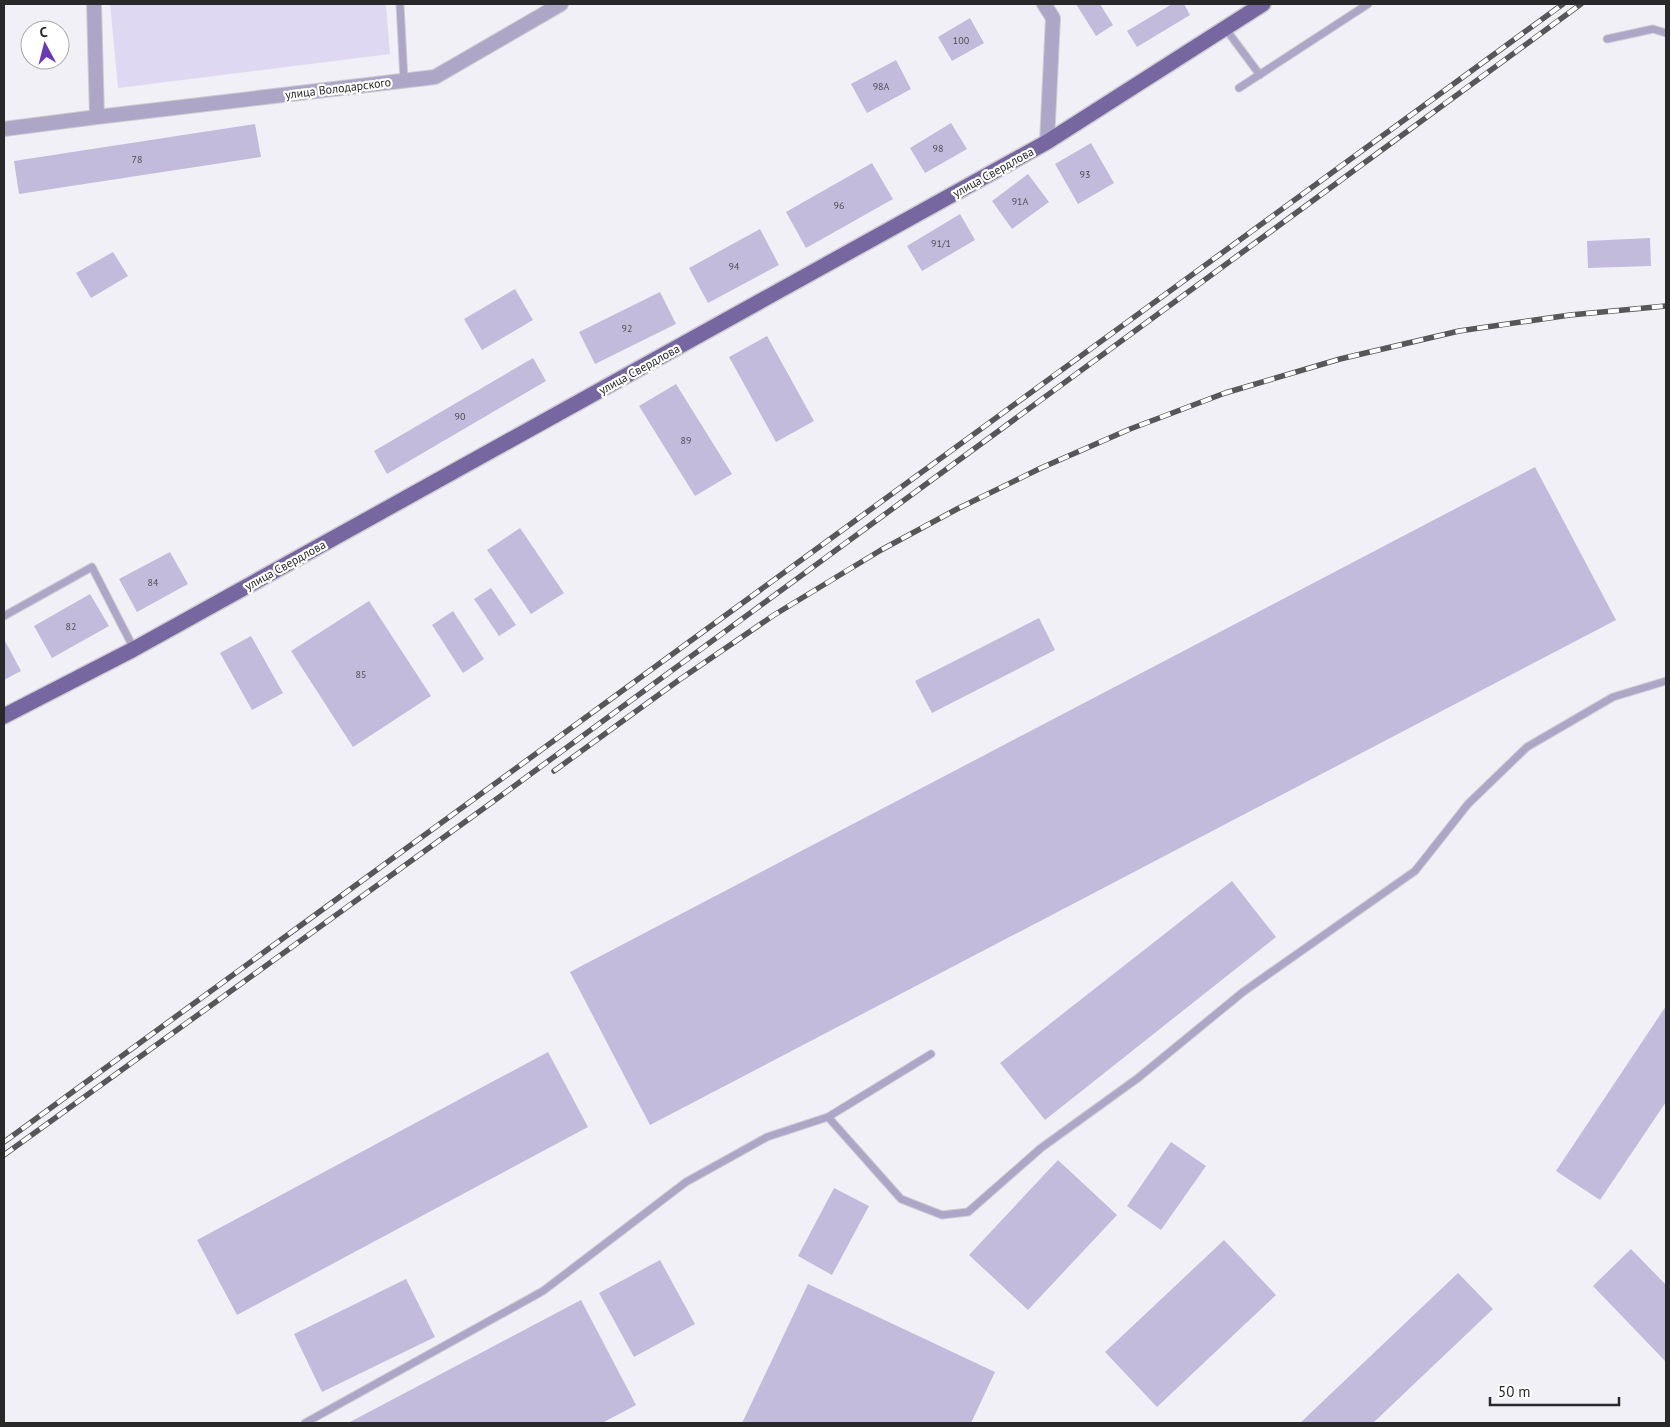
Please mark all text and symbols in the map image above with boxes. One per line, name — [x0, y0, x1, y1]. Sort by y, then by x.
north arrow — [20, 20, 70, 70]
text: С — [38, 23, 49, 42]
house number: 100 — [953, 34, 970, 47]
street label: улица Володарского — [284, 74, 392, 102]
house number: 98А — [873, 80, 890, 93]
house number: 98 — [933, 142, 943, 155]
street label: улица Свердлова — [950, 144, 1036, 200]
house number: 78 — [132, 153, 142, 166]
house number: 93 — [1080, 168, 1090, 181]
house number: 91А — [1012, 195, 1029, 208]
house number: 96 — [834, 199, 844, 212]
house number: 91/1 — [931, 237, 951, 250]
house number: 94 — [729, 260, 740, 273]
house number: 92 — [622, 322, 632, 335]
street label: улица Свердлова — [596, 341, 682, 397]
house number: 90 — [455, 410, 466, 423]
house number: 89 — [681, 434, 691, 447]
street label: улица Свердлова — [242, 537, 328, 593]
house number: 84 — [148, 576, 159, 589]
house number: 82 — [66, 620, 76, 633]
house number: 85 — [356, 668, 366, 681]
scale bar — [1490, 1374, 1619, 1406]
text: 50 m — [1498, 1382, 1531, 1401]

